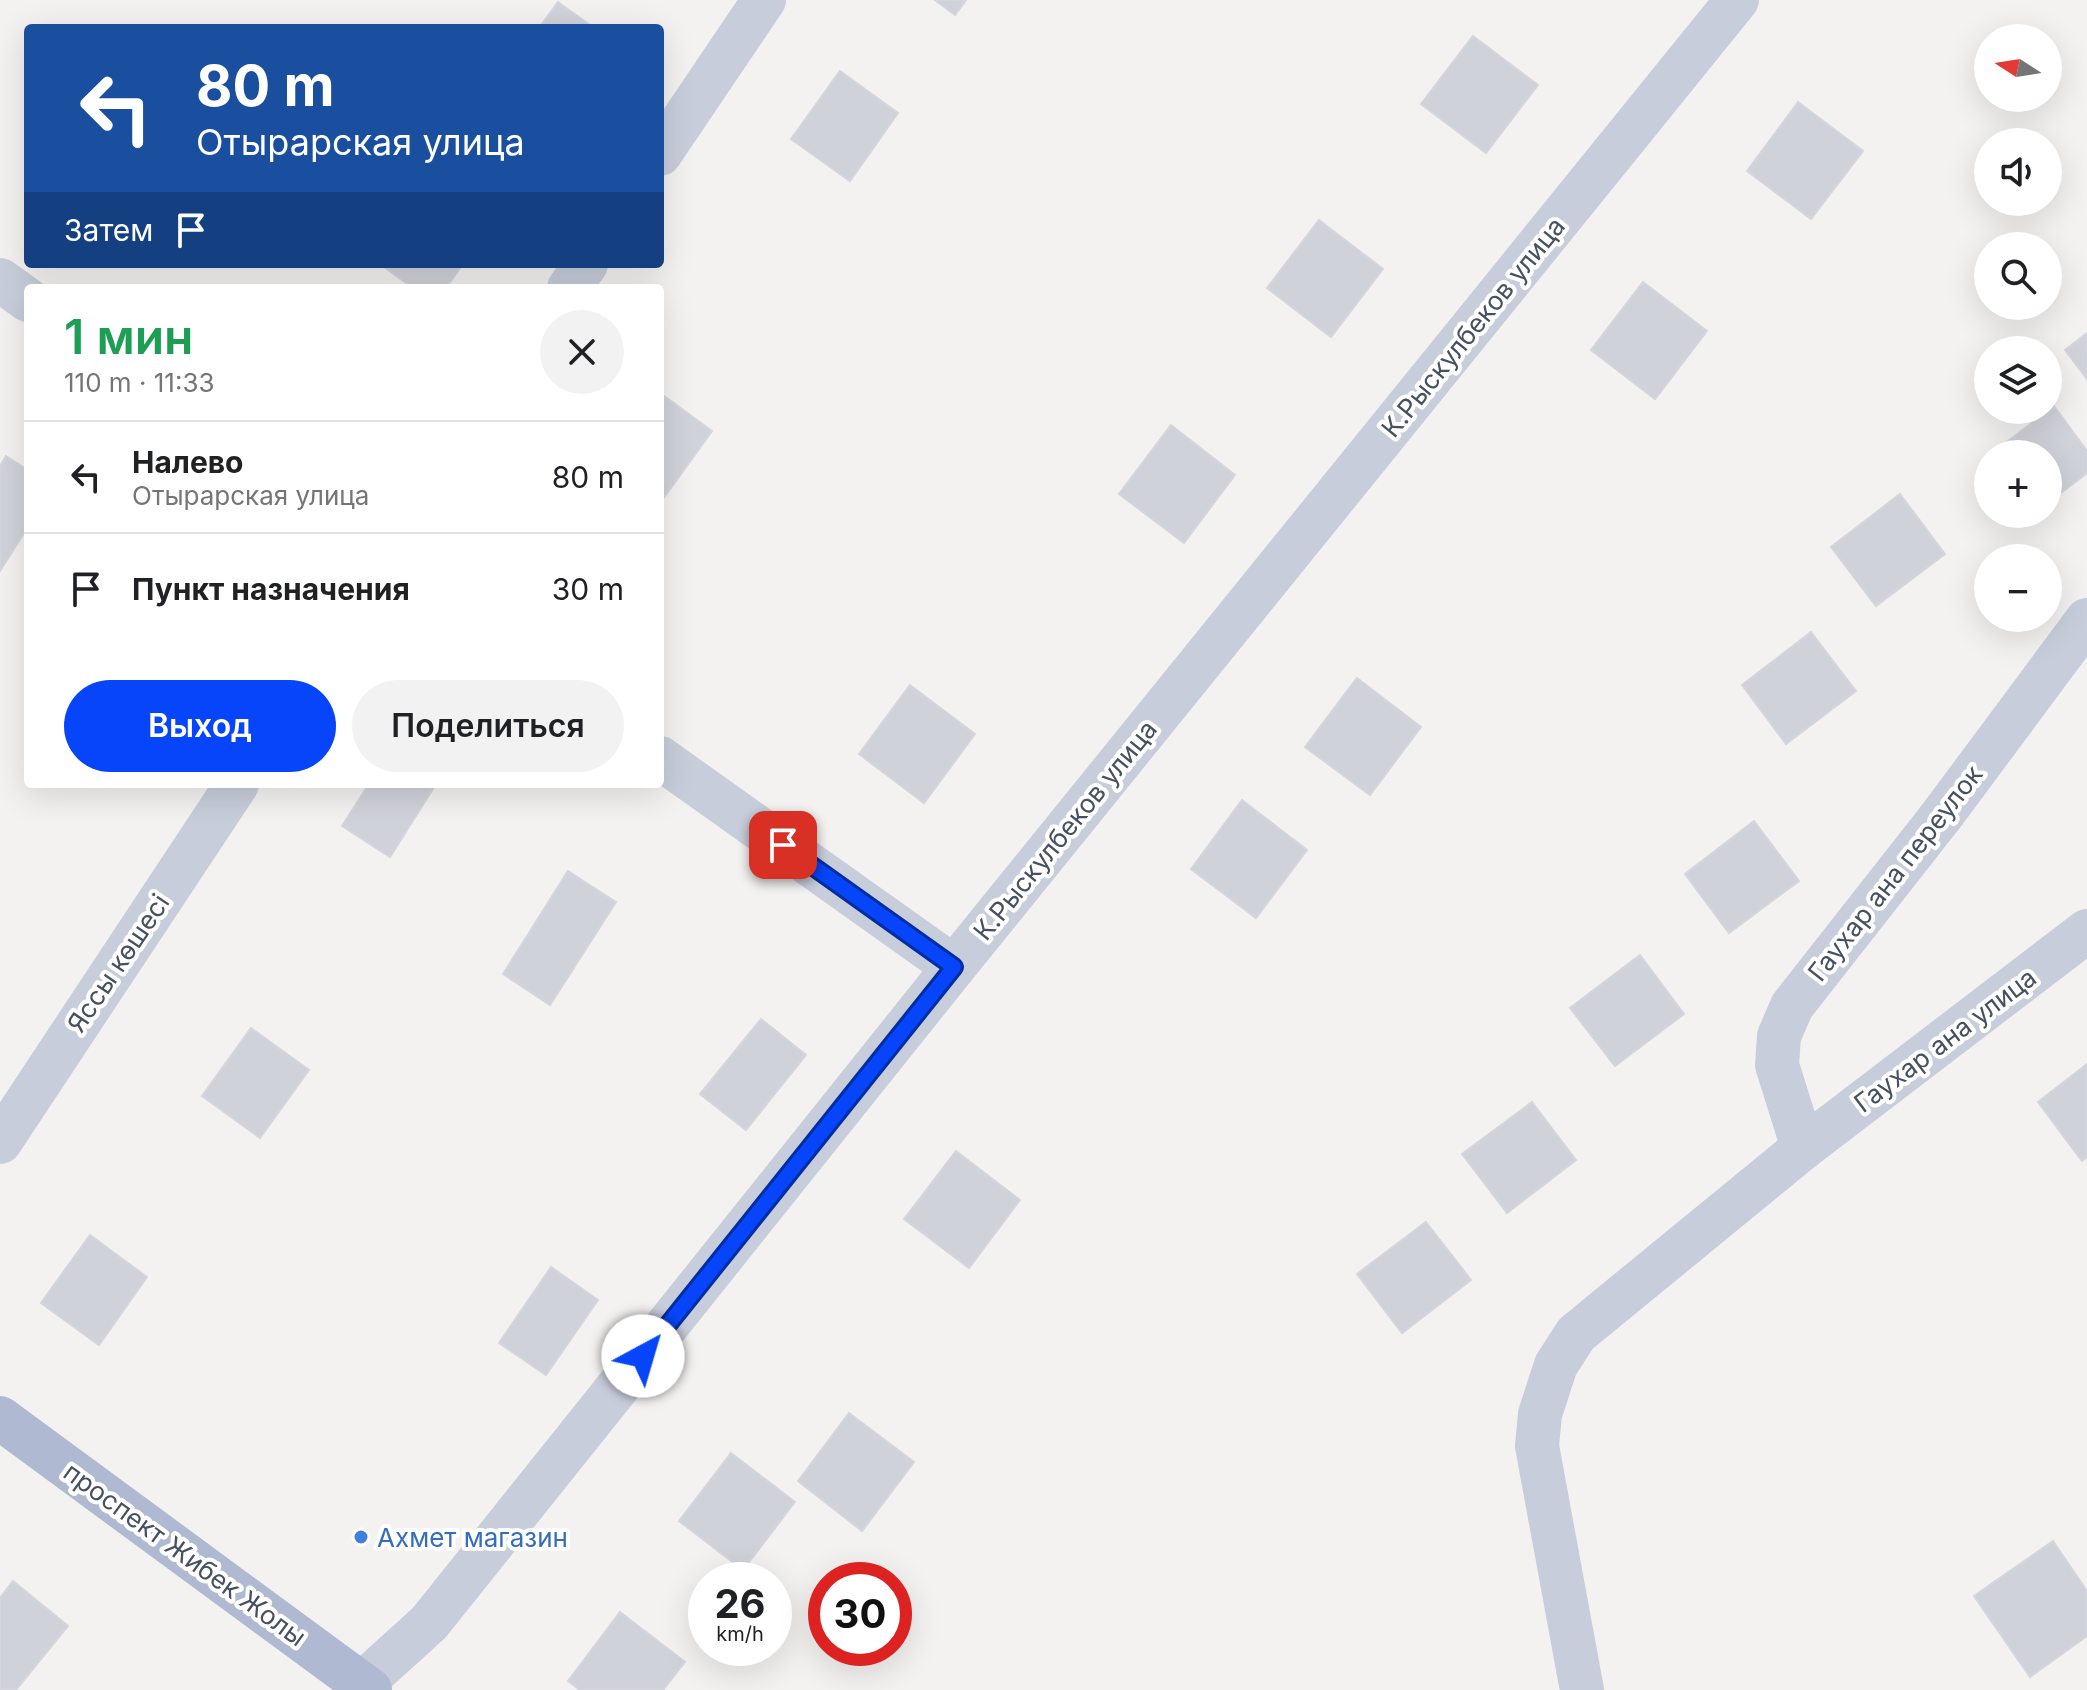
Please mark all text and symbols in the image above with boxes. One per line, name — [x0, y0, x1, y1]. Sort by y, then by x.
north arrow — [1974, 24, 2062, 112]
map controls — [1974, 24, 2062, 632]
text: 80 m — [196, 52, 335, 120]
icon: left — [64, 56, 168, 160]
text: Отырарская улица — [196, 120, 525, 164]
button: sound — [1974, 128, 2062, 216]
icon: arrive — [169, 208, 213, 252]
street label: К.Рыскулбеков улица — [1375, 211, 1571, 443]
text: Затем — [64, 212, 153, 248]
button: search — [1974, 232, 2062, 320]
text: 1 мин — [64, 307, 193, 366]
button: close — [540, 310, 624, 394]
button: layers — [1974, 336, 2062, 424]
text: 110 m · 11:33 — [64, 367, 215, 398]
button: + — [1974, 440, 2062, 528]
text: Налево — [132, 444, 244, 480]
icon: left — [64, 455, 108, 499]
text: 80 m — [552, 459, 624, 495]
text: Отырарская улица — [132, 480, 369, 511]
button: − — [1974, 544, 2062, 632]
icon: arrive — [64, 567, 108, 611]
text: Пункт назначения — [132, 571, 410, 607]
text: 30 m — [552, 571, 624, 607]
button: Выход — [64, 680, 336, 772]
button: Поделиться — [352, 680, 624, 772]
street label: К.Рыскулбеков улица — [967, 714, 1163, 946]
street label: Гаухар ана переулок — [1801, 759, 1989, 987]
pin — [749, 811, 817, 879]
icon: arrive — [761, 823, 805, 867]
street label: Яссы көшесі — [61, 888, 175, 1038]
street label: Гаухар ана улица — [1848, 961, 2042, 1119]
position arrow — [601, 1314, 685, 1398]
street label: проспект Жибек Жолы — [58, 1456, 312, 1652]
place label: Ахмет магазин — [377, 1522, 568, 1553]
marker: Ахмет магазин — [352, 1528, 370, 1546]
speed limit sign: 30 — [808, 1562, 912, 1666]
text: 26 — [714, 1579, 766, 1628]
text: km/h — [716, 1622, 764, 1646]

